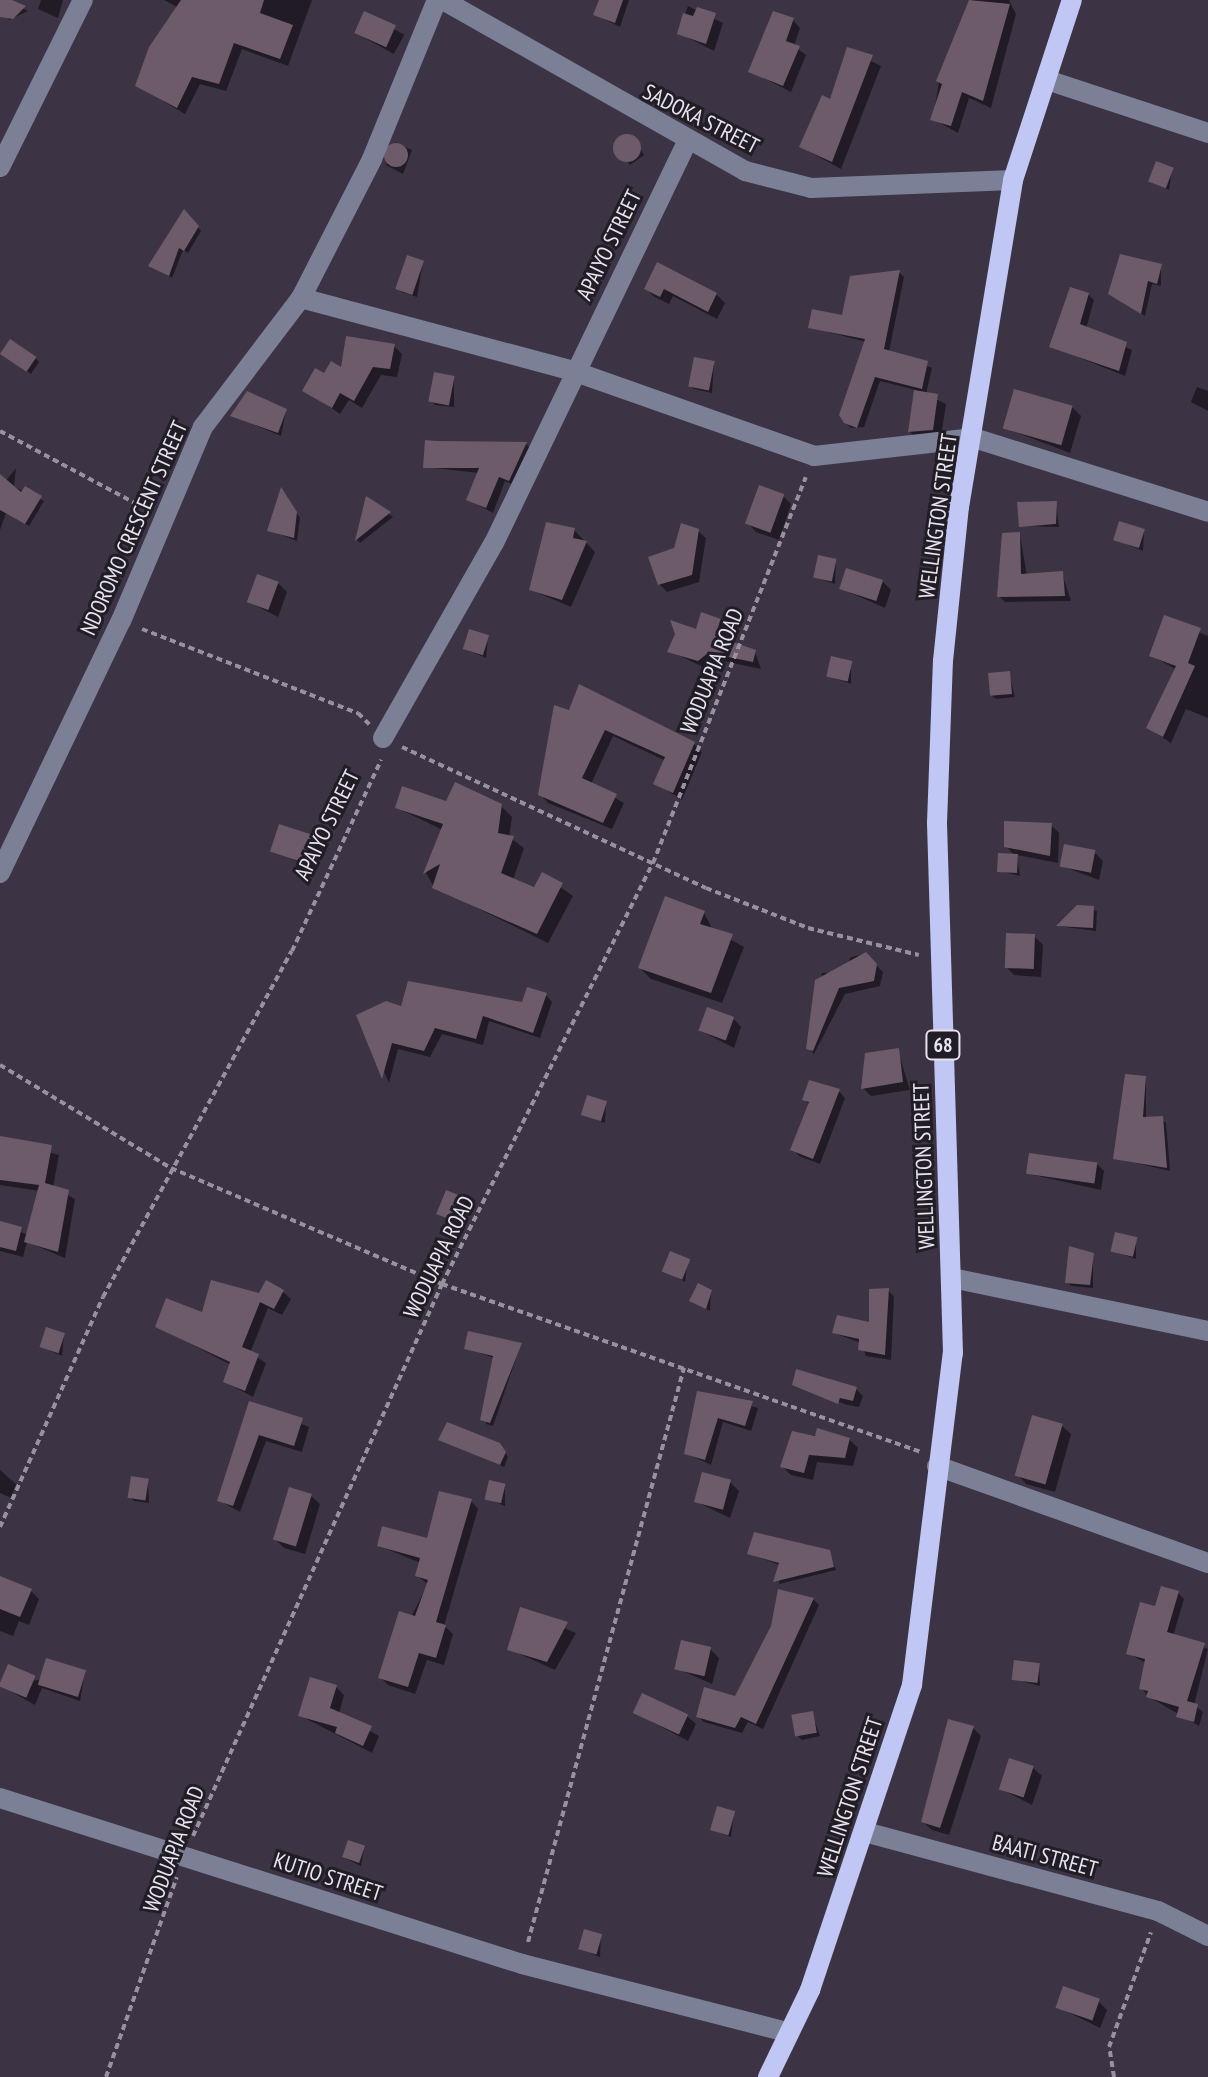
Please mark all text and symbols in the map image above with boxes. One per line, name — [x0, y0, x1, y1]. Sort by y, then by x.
street label: SADOKA STREET — [638, 78, 764, 160]
street label: APAIYO STREET — [571, 186, 647, 304]
street label: NDOROMO CRESCENT STREET — [75, 417, 193, 639]
street label: WELLINGTON STREET — [913, 432, 963, 600]
street label: WODUAPIA ROAD — [675, 604, 749, 738]
street label: APAIYO STREET — [289, 766, 365, 884]
road number: 68 — [925, 1029, 961, 1061]
street label: WELLINGTON STREET — [908, 1082, 940, 1250]
street label: WODUAPIA ROAD — [398, 1191, 480, 1323]
street label: WELLINGTON STREET — [812, 1714, 888, 1880]
street label: WODUAPIA ROAD — [138, 1782, 210, 1916]
street label: BAATI STREET — [989, 1829, 1101, 1883]
street label: KUTIO STREET — [270, 1847, 386, 1907]

